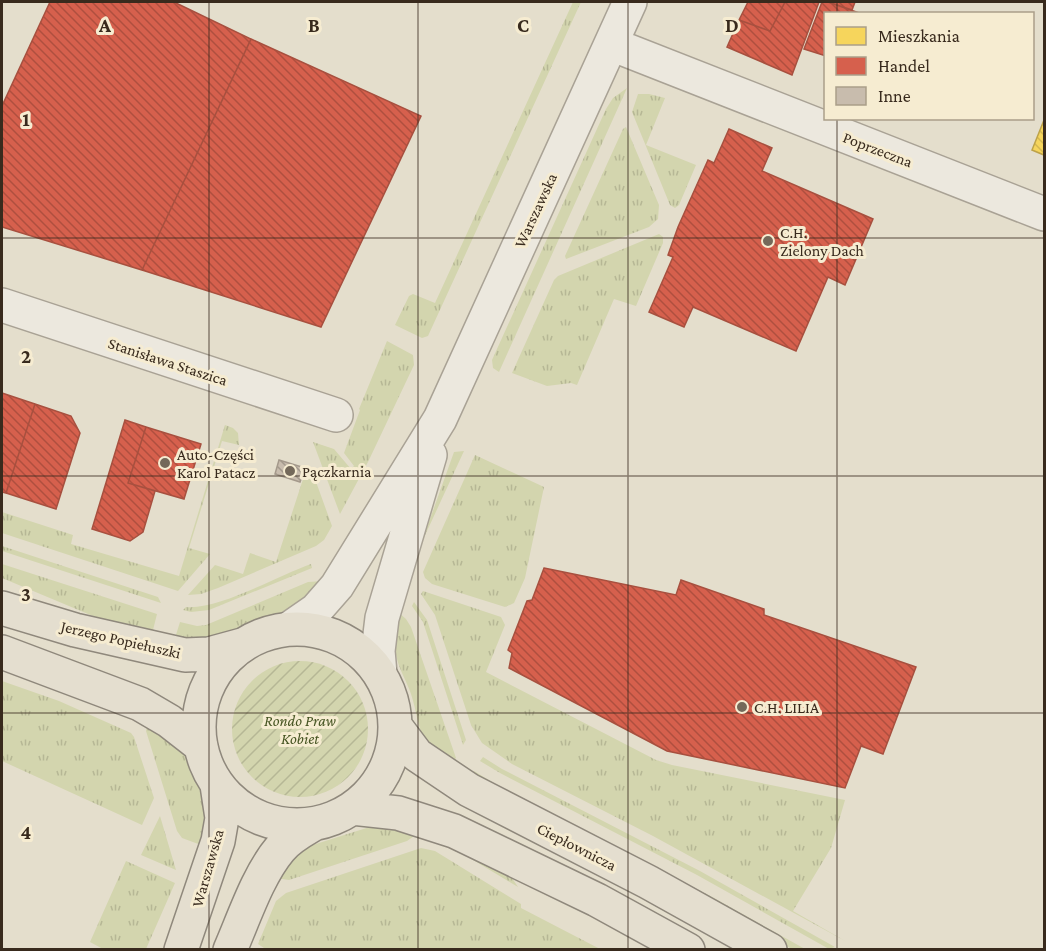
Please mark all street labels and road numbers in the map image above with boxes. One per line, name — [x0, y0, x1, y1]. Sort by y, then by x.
street label: Poprzeczna — [840, 128, 915, 172]
street label: Warszawska — [511, 170, 560, 250]
street label: Stanisława Staszica — [106, 334, 230, 389]
street label: Jerzego Popiełuszki — [57, 617, 183, 663]
street label: Ciepłownicza — [534, 819, 620, 875]
street label: Warszawska — [188, 827, 227, 909]

